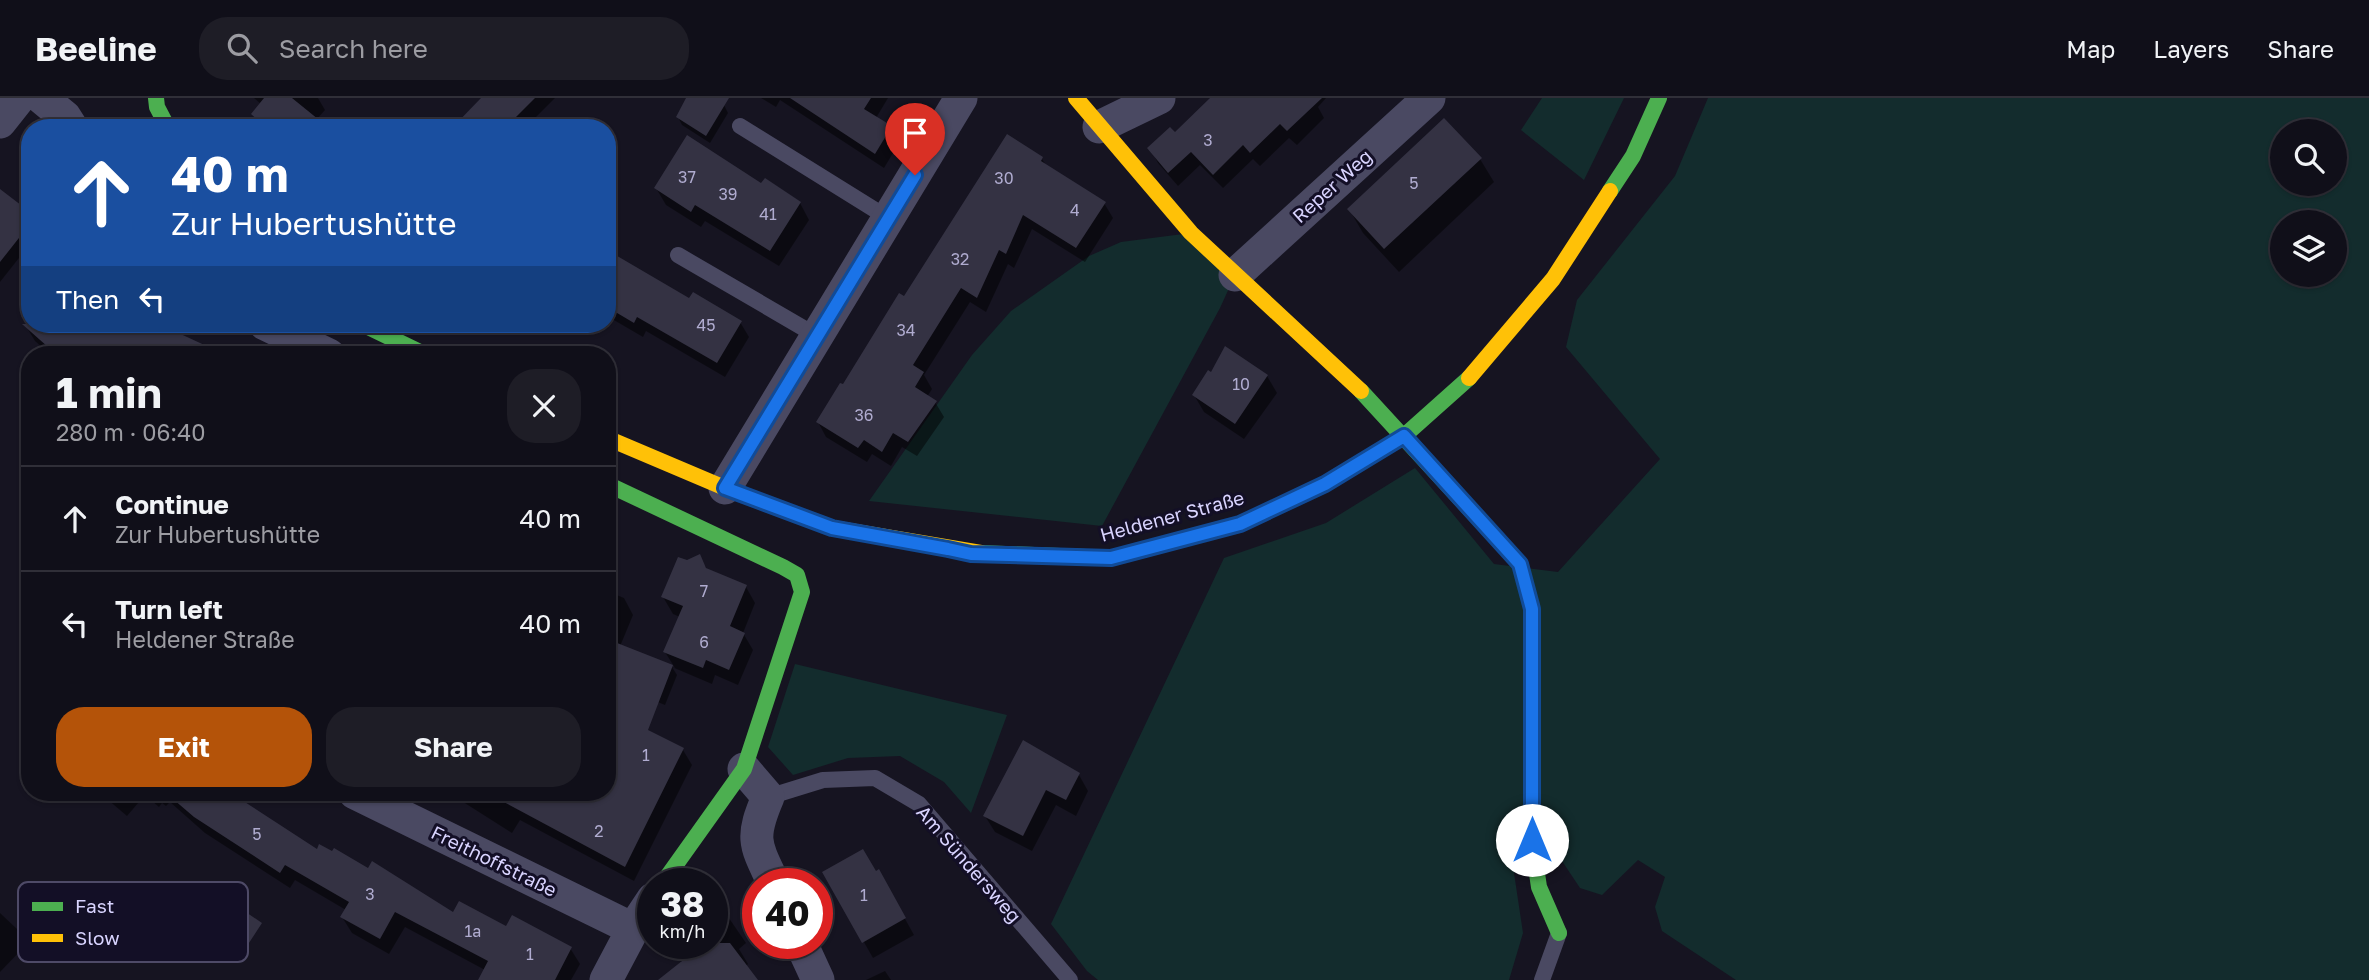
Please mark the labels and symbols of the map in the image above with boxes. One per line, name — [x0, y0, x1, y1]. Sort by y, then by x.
pin — [885, 103, 945, 175]
house number: 3 — [1203, 130, 1213, 150]
street label: Reper Weg — [1287, 144, 1376, 227]
house number: 37 — [678, 167, 696, 187]
house number: 30 — [994, 168, 1014, 188]
house number: 5 — [1409, 173, 1419, 193]
house number: 39 — [718, 184, 738, 204]
house number: 4 — [1070, 200, 1080, 220]
house number: 41 — [759, 204, 777, 224]
house number: 32 — [951, 249, 969, 269]
house number: 45 — [696, 315, 716, 335]
house number: 34 — [896, 320, 916, 340]
house number: 10 — [1232, 374, 1250, 394]
house number: 36 — [854, 405, 874, 425]
street label: Heldener Straße — [1097, 485, 1246, 546]
house number: 7 — [700, 581, 708, 601]
house number: 6 — [699, 632, 709, 652]
house number: 1 — [642, 745, 650, 765]
street label: Am Sündersweg — [912, 800, 1027, 927]
position arrow — [1495, 803, 1569, 877]
street label: Freithoffstraße — [428, 820, 561, 901]
house number: 2 — [594, 821, 604, 841]
house number: 5 — [252, 824, 262, 844]
speed limit sign: 40 — [742, 868, 833, 959]
legend — [18, 882, 248, 962]
house number: 3 — [365, 884, 375, 904]
house number: 1 — [860, 885, 868, 905]
text: Fast — [75, 894, 114, 917]
house number: 1a — [465, 921, 481, 941]
text: Slow — [75, 926, 120, 949]
house number: 1 — [526, 944, 534, 964]

